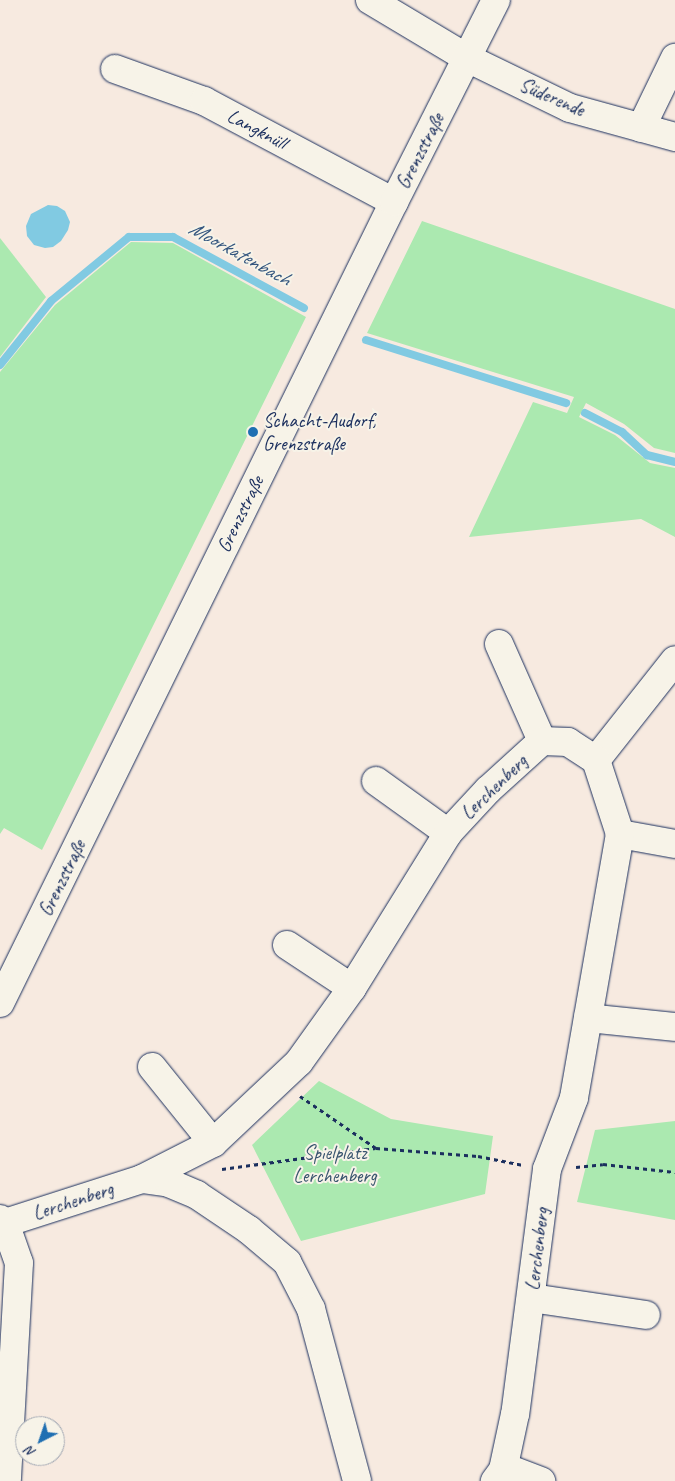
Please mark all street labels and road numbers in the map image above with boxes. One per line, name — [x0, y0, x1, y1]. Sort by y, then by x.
street label: Süderende — [516, 73, 588, 121]
street label: Langknüll — [223, 103, 291, 155]
street label: Grenzstraße — [391, 109, 449, 193]
street label: Grenzstraße — [211, 472, 269, 556]
street label: Lerchenberg — [456, 749, 532, 825]
street label: Grenzstraße — [33, 836, 91, 920]
street label: Lerchenberg — [30, 1177, 116, 1225]
street label: Lerchenberg — [520, 1206, 554, 1292]

